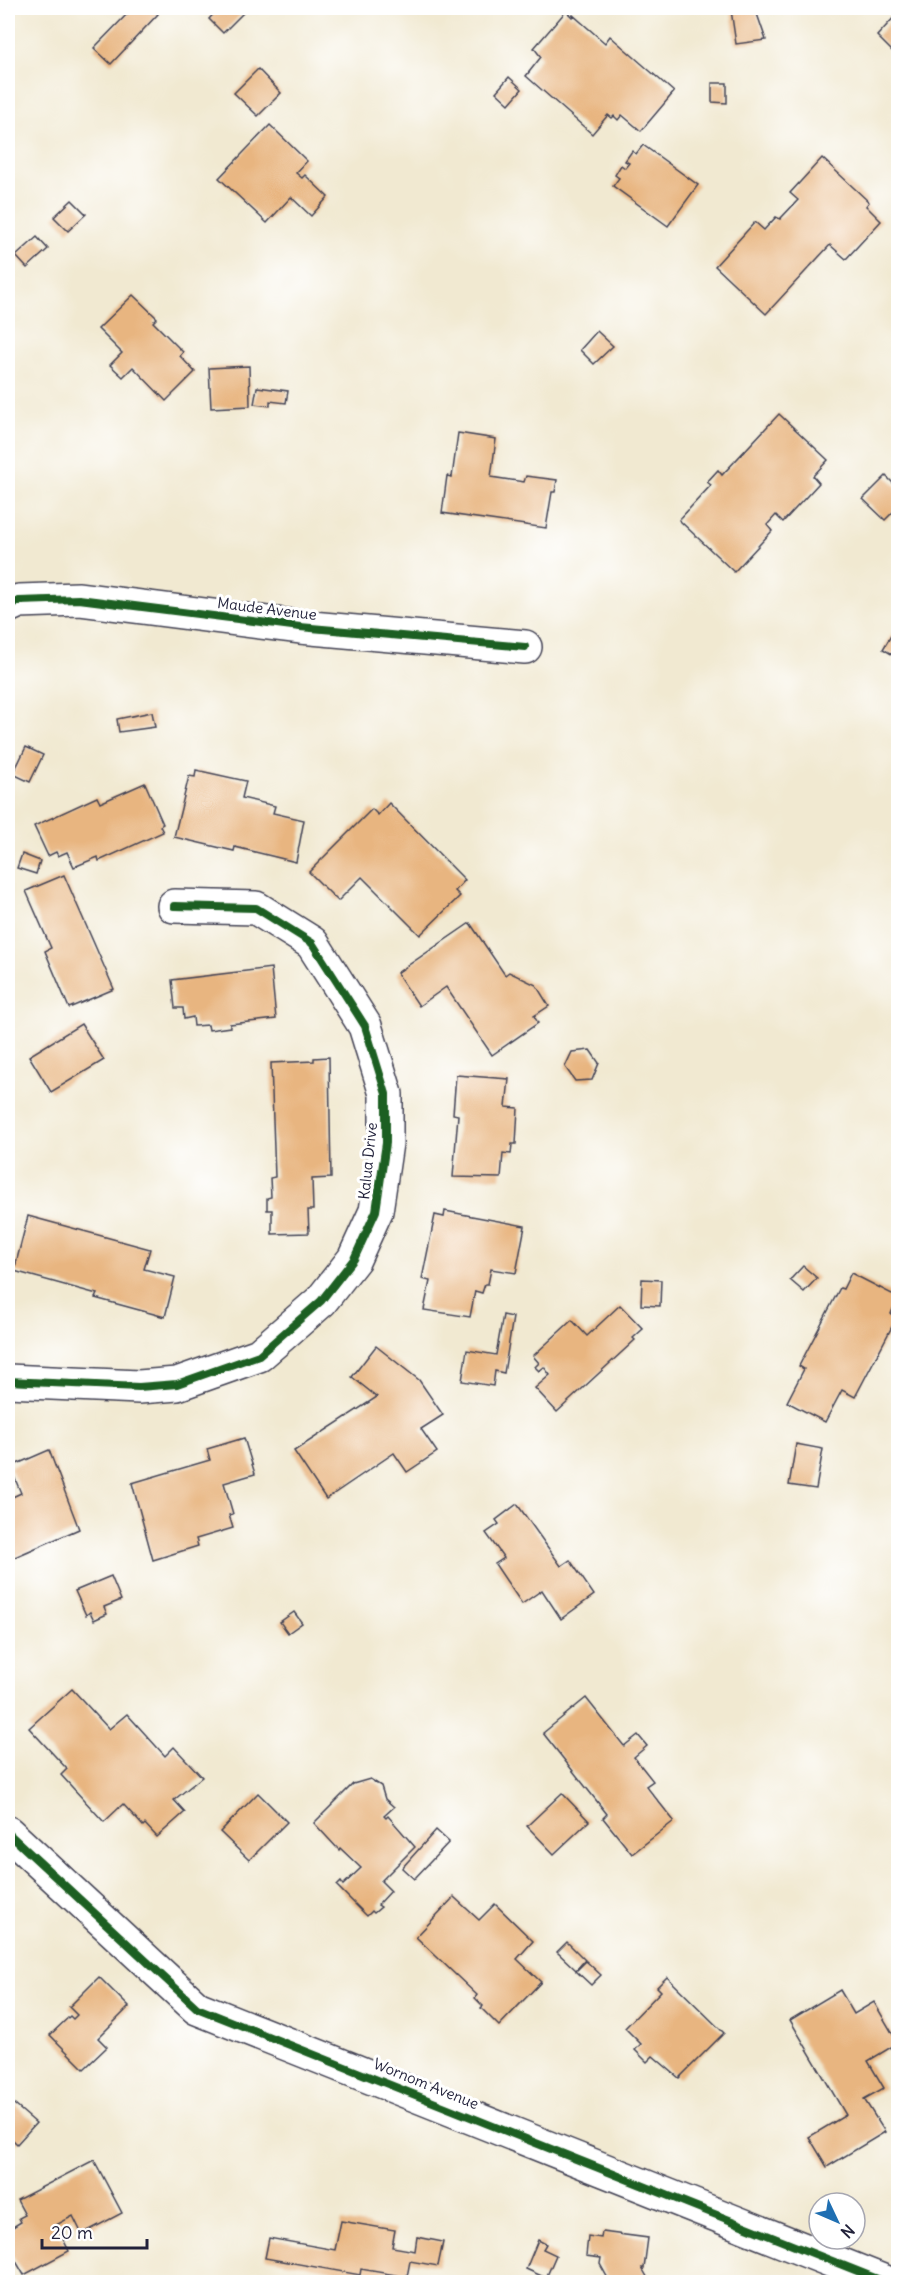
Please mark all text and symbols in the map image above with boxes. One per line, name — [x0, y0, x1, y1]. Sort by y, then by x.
street label: Maude Avenue — [216, 593, 318, 624]
street label: Kalua Drive — [354, 1121, 381, 1200]
street label: Wornom Avenue — [371, 2054, 482, 2113]
north arrow — [807, 2191, 867, 2251]
scale bar — [42, 2212, 147, 2250]
text: N — [837, 2220, 859, 2242]
text: 20 m — [51, 2221, 93, 2244]

